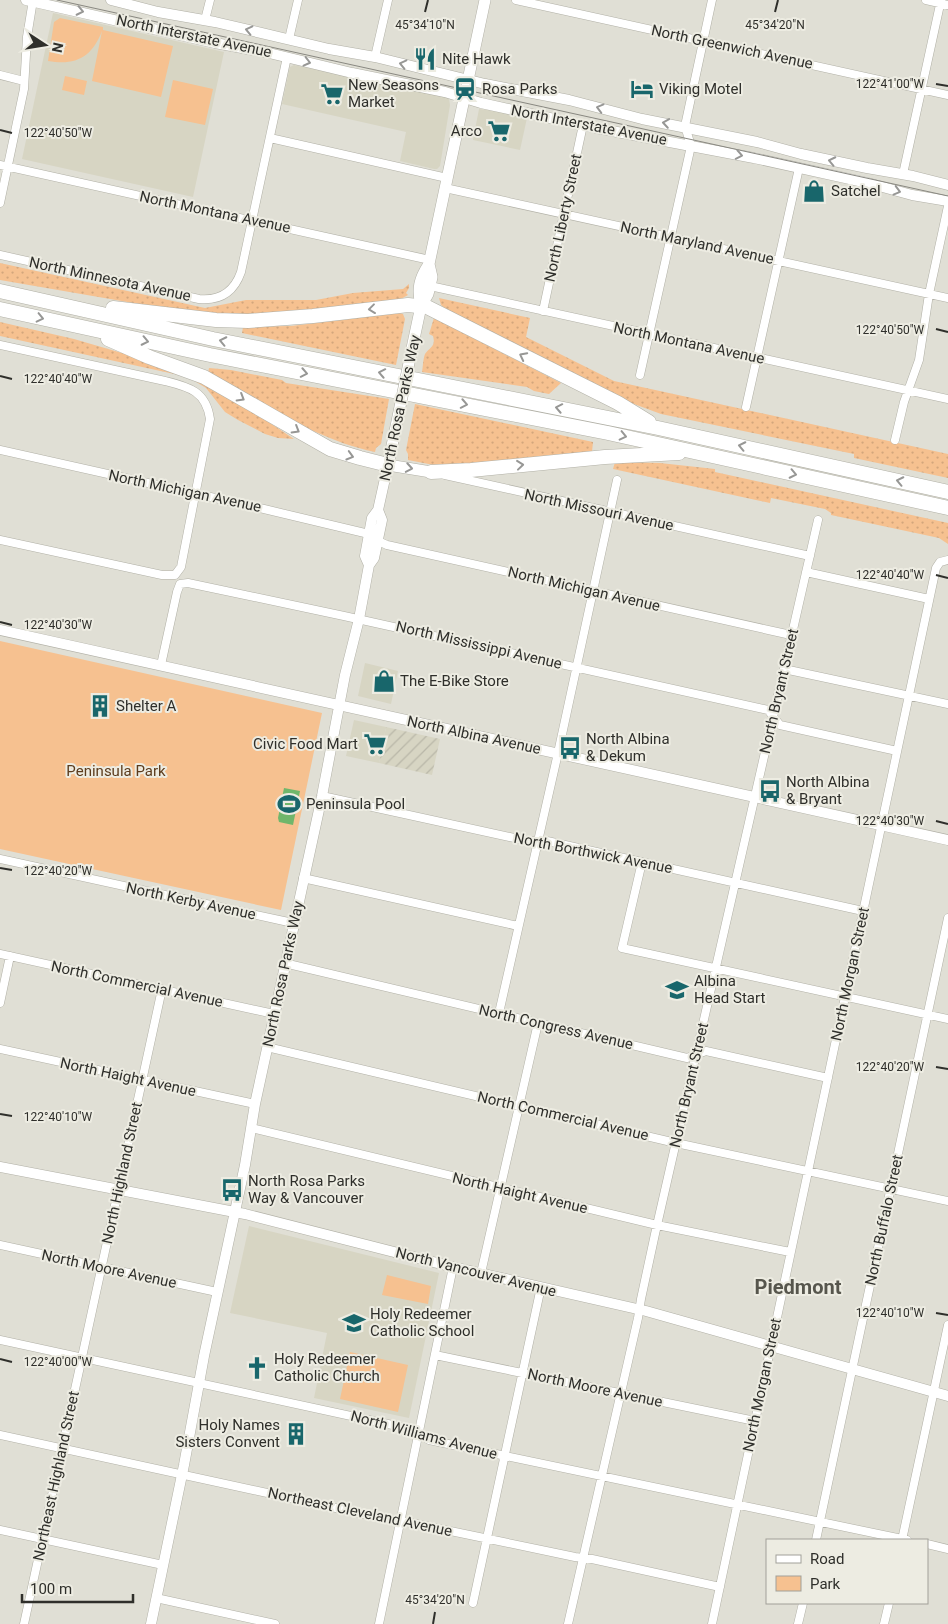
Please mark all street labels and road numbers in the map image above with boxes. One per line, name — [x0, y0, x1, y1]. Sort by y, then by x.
street label: North Interstate Avenue — [115, 11, 273, 61]
street label: North Greenwich Avenue — [650, 21, 814, 73]
street label: North Interstate Avenue — [510, 101, 668, 149]
street label: North Liberty Street — [541, 152, 585, 284]
street label: North Montana Avenue — [138, 187, 292, 237]
street label: North Maryland Avenue — [619, 218, 775, 268]
street label: North Minnesota Avenue — [27, 253, 193, 305]
street label: North Montana Avenue — [612, 318, 766, 368]
street label: North Rosa Parks Way — [376, 333, 424, 483]
street label: North Michigan Avenue — [107, 466, 263, 516]
street label: North Missouri Avenue — [523, 485, 675, 535]
street label: North Michigan Avenue — [506, 563, 662, 615]
street label: North Mississippi Avenue — [394, 617, 564, 673]
street label: North Bryant Street — [756, 627, 802, 755]
street label: North Albina Avenue — [405, 712, 543, 758]
street label: North Borthwick Avenue — [512, 829, 674, 877]
street label: North Kerby Avenue — [125, 878, 257, 924]
street label: North Rosa Parks Way — [259, 899, 307, 1049]
street label: North Morgan Street — [827, 905, 873, 1043]
street label: North Commercial Avenue — [49, 957, 225, 1011]
street label: North Congress Avenue — [477, 1000, 635, 1054]
street label: North Bryant Street — [666, 1021, 712, 1149]
street label: North Haight Avenue — [58, 1054, 198, 1100]
street label: North Commercial Avenue — [476, 1088, 650, 1144]
street label: North Highland Street — [98, 1100, 146, 1246]
street label: North Buffalo Street — [861, 1153, 907, 1287]
street label: North Haight Avenue — [451, 1169, 590, 1217]
street label: North Vancouver Avenue — [394, 1243, 558, 1301]
street label: North Moore Avenue — [40, 1246, 178, 1292]
street label: North Morgan Street — [739, 1316, 785, 1454]
street label: North Moore Avenue — [526, 1365, 664, 1411]
street label: Northeast Highland Street — [29, 1389, 83, 1563]
street label: North Williams Avenue — [349, 1407, 499, 1463]
street label: Northeast Cleveland Avenue — [266, 1484, 454, 1540]

